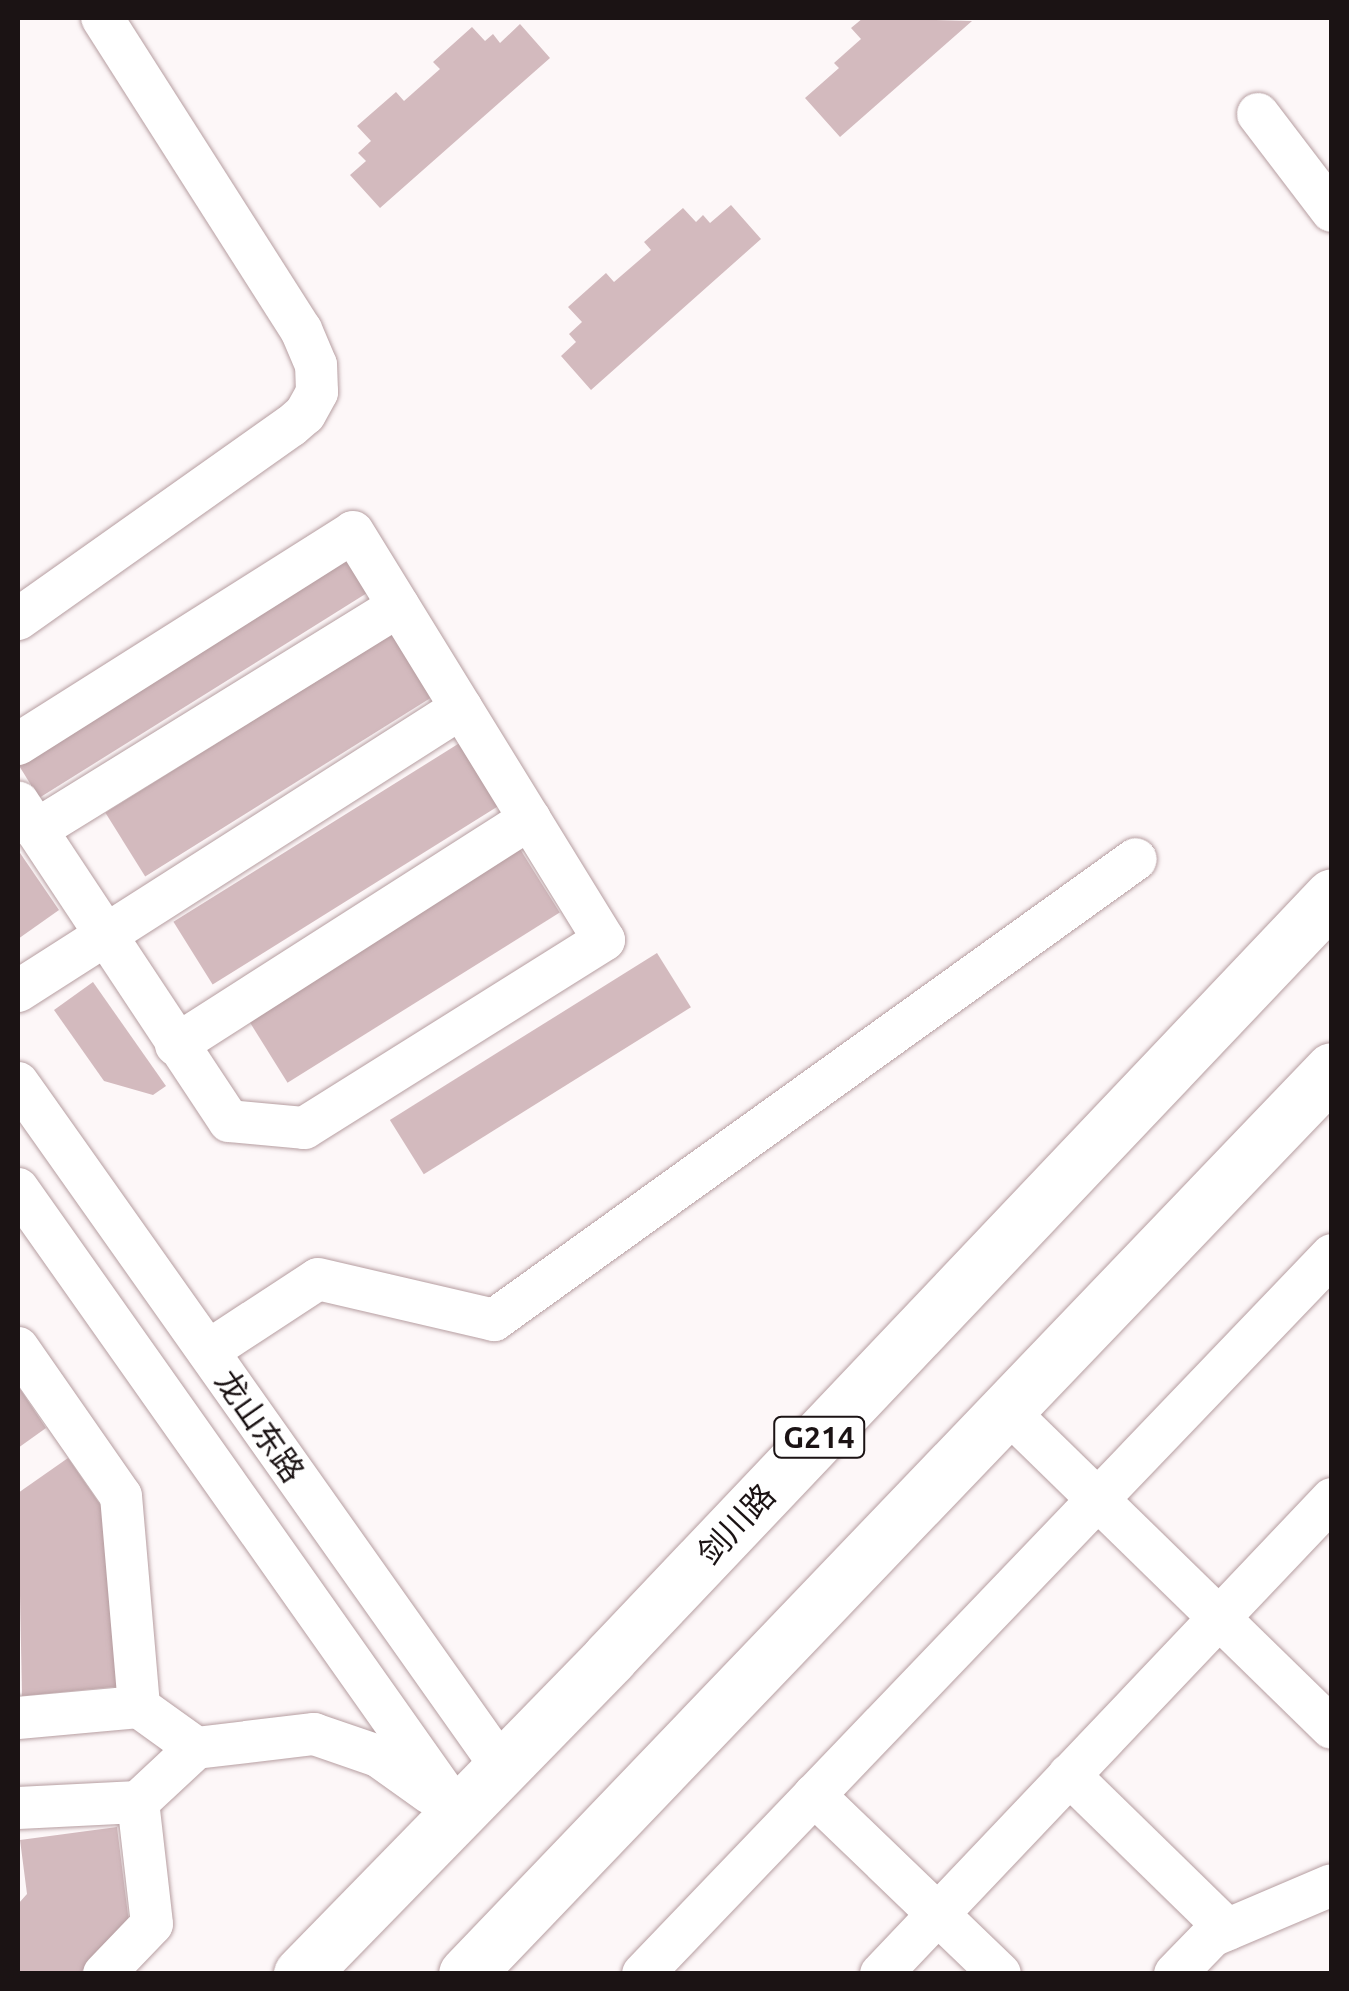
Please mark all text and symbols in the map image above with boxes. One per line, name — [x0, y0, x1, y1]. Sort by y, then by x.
street label: 龙山东路 — [208, 1363, 312, 1489]
road number: G214 — [772, 1412, 866, 1462]
street label: 剑川路 — [689, 1476, 783, 1572]

